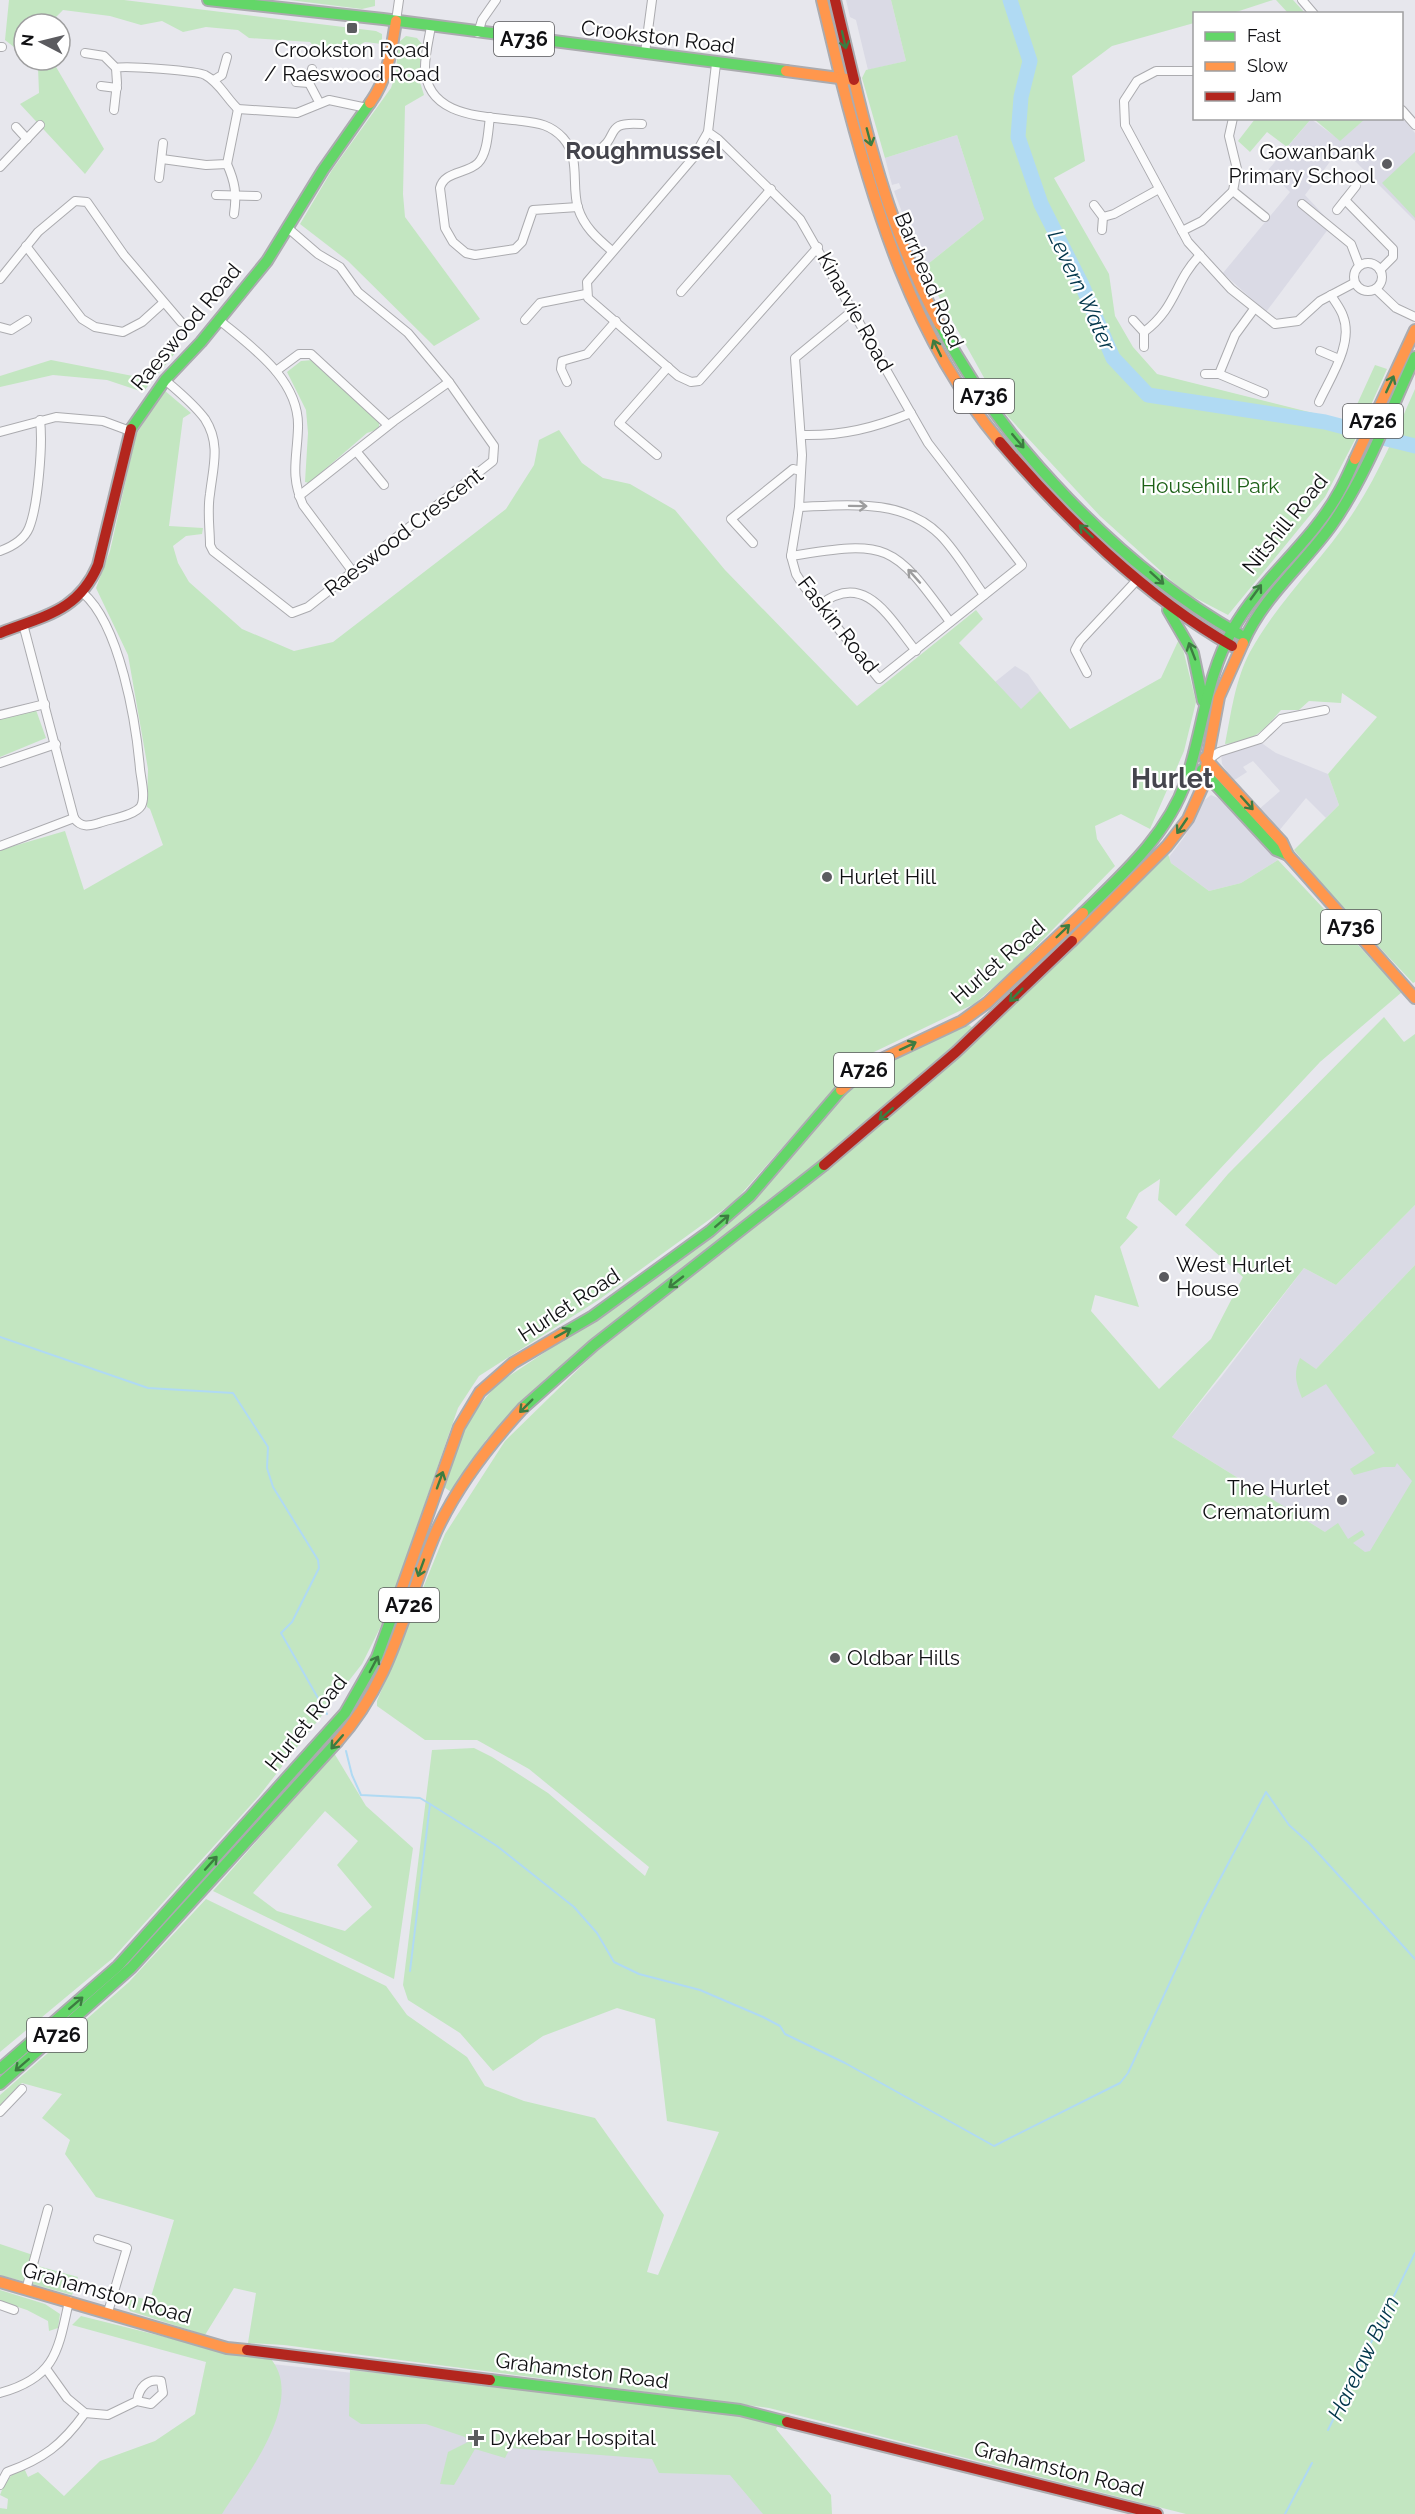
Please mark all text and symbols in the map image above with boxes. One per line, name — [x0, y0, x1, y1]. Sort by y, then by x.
north arrow — [12, 12, 72, 72]
legend — [1193, 12, 1403, 120]
street label: Crookston Road — [580, 15, 737, 58]
marker: Crookston Road / Raeswood Road — [345, 21, 359, 35]
road number: A736 — [494, 22, 554, 56]
text: Fast — [1247, 25, 1281, 46]
one-way arrow — [839, 30, 851, 49]
text: N — [17, 33, 38, 47]
place label: Crookston Road / Raeswood Road — [264, 37, 440, 86]
text: Slow — [1247, 55, 1288, 76]
text: Jam — [1247, 85, 1282, 106]
one-way arrow — [863, 127, 875, 146]
district label: Roughmussel — [565, 136, 723, 165]
place label: Gowanbank Primary School — [1228, 139, 1375, 188]
marker: Gowanbank Primary School — [1380, 157, 1394, 171]
street label: Barrhead Road — [890, 208, 969, 351]
water label: Levern Water — [1043, 226, 1122, 356]
street label: Kinarvie Road — [812, 248, 899, 376]
street label: Raeswood Road — [125, 258, 246, 395]
one-way arrow — [930, 339, 942, 357]
one-way arrow — [1385, 375, 1397, 393]
road number: A736 — [954, 379, 1014, 413]
road number: A726 — [1343, 404, 1403, 438]
one-way arrow — [1012, 433, 1025, 449]
street label: Raeswood Crescent — [319, 462, 488, 601]
street label: Nitshill Road — [1237, 469, 1332, 579]
park label: Househill Park — [1141, 473, 1279, 498]
one-way arrow — [847, 500, 867, 511]
one-way arrow — [1079, 524, 1094, 538]
one-way arrow — [908, 568, 921, 584]
street label: Faskin Road — [793, 571, 884, 678]
one-way arrow — [1149, 571, 1164, 585]
one-way arrow — [1250, 585, 1262, 601]
one-way arrow — [1186, 643, 1197, 661]
district label: Hurlet — [1131, 763, 1214, 794]
one-way arrow — [1240, 796, 1254, 811]
one-way arrow — [1176, 818, 1189, 835]
place label: Hurlet Hill — [839, 864, 936, 889]
marker: Hurlet Hill — [820, 870, 834, 884]
road number: A736 — [1321, 910, 1381, 944]
street label: Hurlet Road — [946, 914, 1050, 1009]
one-way arrow — [1056, 924, 1071, 938]
one-way arrow — [1009, 987, 1024, 1002]
one-way arrow — [899, 1040, 917, 1052]
road number: A726 — [834, 1053, 894, 1087]
one-way arrow — [878, 1107, 893, 1121]
one-way arrow — [714, 1214, 730, 1227]
place label: West Hurlet House — [1176, 1252, 1292, 1301]
street label: Hurlet Road — [513, 1262, 624, 1347]
marker: West Hurlet House — [1157, 1270, 1171, 1284]
one-way arrow — [668, 1275, 684, 1288]
one-way arrow — [554, 1327, 571, 1339]
one-way arrow — [519, 1398, 533, 1413]
one-way arrow — [435, 1471, 446, 1490]
place label: The Hurlet Crematorium — [1203, 1475, 1330, 1524]
marker: The Hurlet Crematorium — [1335, 1493, 1349, 1507]
one-way arrow — [415, 1559, 426, 1577]
road number: A726 — [379, 1588, 439, 1622]
place label: Oldbar Hills — [847, 1645, 960, 1670]
marker: Oldbar Hills — [828, 1651, 842, 1665]
one-way arrow — [368, 1655, 380, 1673]
street label: Hurlet Road — [259, 1670, 352, 1776]
one-way arrow — [330, 1734, 344, 1749]
one-way arrow — [204, 1856, 218, 1871]
one-way arrow — [68, 1996, 83, 2010]
road number: A726 — [27, 2018, 87, 2052]
one-way arrow — [15, 2058, 30, 2072]
street label: Grahamston Road — [20, 2256, 194, 2329]
water label: Harelaw Burn — [1322, 2292, 1404, 2424]
street label: Grahamston Road — [494, 2347, 670, 2394]
place label: Dykebar Hospital — [490, 2425, 656, 2450]
marker: Dykebar Hospital — [467, 2429, 485, 2447]
street label: Grahamston Road — [972, 2435, 1147, 2502]

